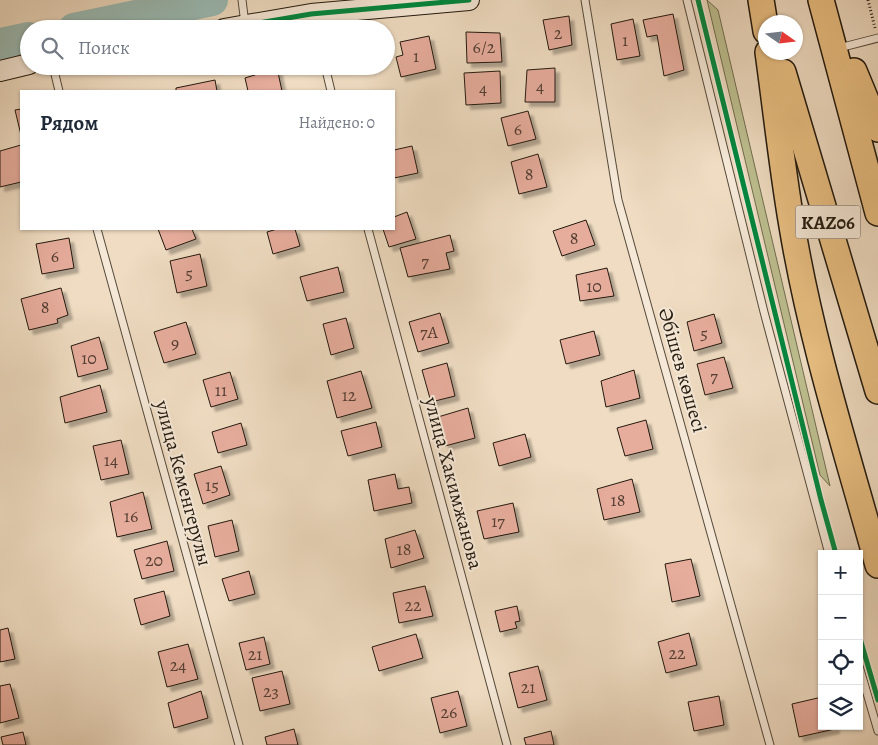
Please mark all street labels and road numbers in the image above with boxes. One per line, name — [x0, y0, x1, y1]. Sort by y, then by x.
road number: KАZ06 — [796, 206, 860, 238]
street label: Әбішев көшесі — [652, 305, 713, 436]
street label: улица Хакимжанова — [417, 393, 490, 573]
street label: улица Кеменгерулы — [148, 396, 219, 569]

